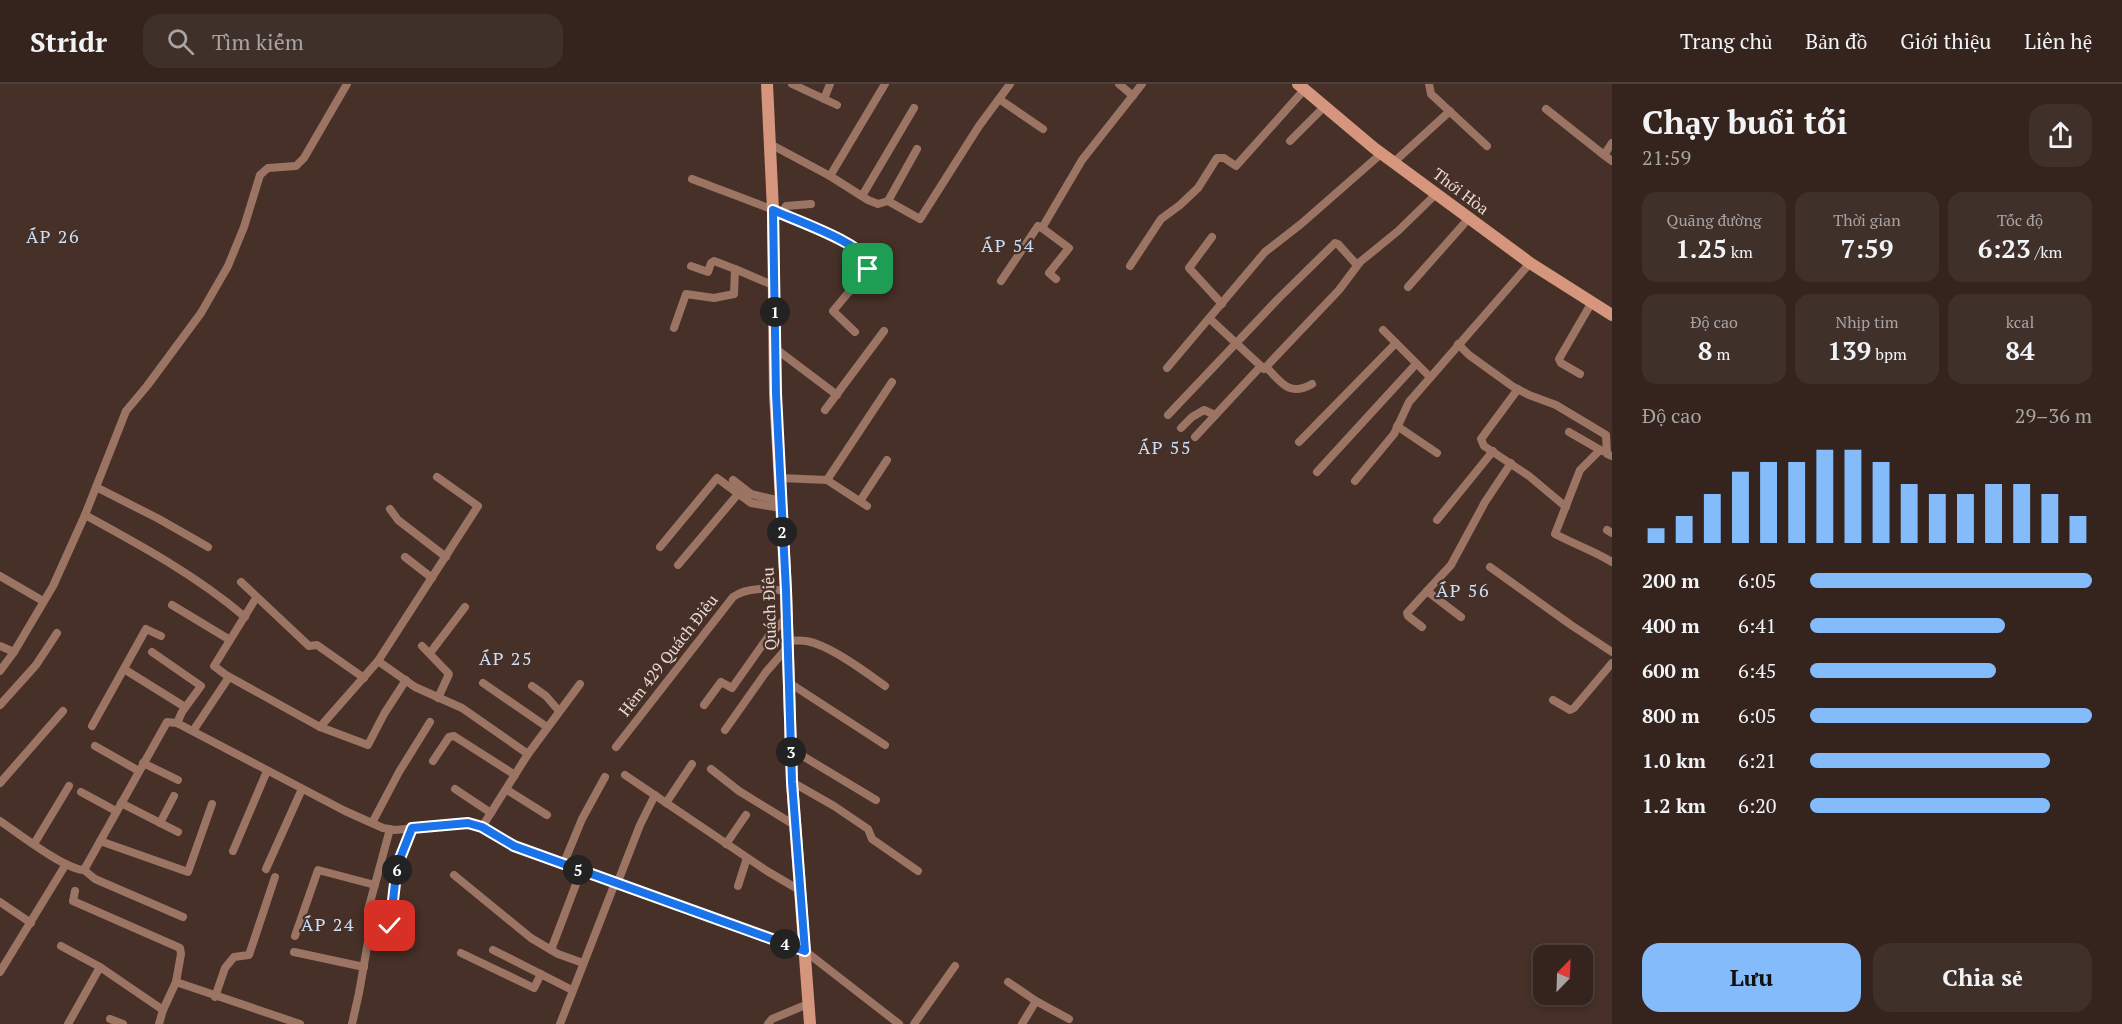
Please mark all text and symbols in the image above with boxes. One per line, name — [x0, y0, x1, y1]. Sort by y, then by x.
search box — [143, 14, 563, 68]
text: Stridr — [30, 23, 107, 60]
icon: search — [164, 25, 197, 58]
text: Tìm kiếm — [212, 27, 304, 56]
text: Trang chủ — [1680, 27, 1772, 55]
text: Bản đồ — [1805, 27, 1867, 55]
text: Giới thiệu — [1900, 27, 1991, 55]
text: Liên hệ — [2024, 27, 2092, 55]
text: Chạy buổi tối — [1642, 100, 1848, 143]
button: share — [2029, 104, 2092, 167]
text: 21:59 — [1642, 144, 1691, 171]
street label: Thới Hòa — [1428, 163, 1494, 219]
text: Quãng đường — [1667, 209, 1761, 231]
text: Thời gian — [1833, 209, 1901, 231]
text: Tốc độ — [1997, 209, 2043, 231]
district label: ẤP 26 — [26, 224, 80, 248]
text: 1.25 — [1675, 231, 1727, 265]
text: 7:59 — [1841, 231, 1894, 265]
text: 6:23 — [1978, 231, 2031, 265]
district label: ẤP 54 — [981, 233, 1035, 257]
text: km — [1727, 241, 1753, 263]
text: /km — [2031, 241, 2062, 263]
pin — [842, 243, 893, 294]
icon: arrive — [851, 252, 884, 285]
pin: 1 — [760, 297, 790, 327]
text: 1 — [770, 301, 780, 323]
text: Độ cao — [1690, 311, 1738, 333]
text: Nhịp tim — [1835, 311, 1899, 333]
text: kcal — [2006, 311, 2034, 333]
text: 8 — [1698, 333, 1713, 367]
text: 139 — [1827, 333, 1871, 367]
text: 84 — [2005, 333, 2035, 367]
text: m — [1713, 343, 1730, 365]
text: bpm — [1871, 343, 1907, 365]
text: Độ cao — [1642, 402, 1702, 429]
text: 29–36 m — [2015, 402, 2092, 429]
district label: ẤP 55 — [1138, 435, 1192, 459]
pin: 2 — [767, 517, 797, 547]
text: 2 — [777, 521, 787, 543]
street label: Quách Điêu — [757, 567, 781, 651]
text: 200 m — [1642, 567, 1700, 594]
text: 6:05 — [1738, 567, 1777, 594]
district label: ẤP 56 — [1436, 578, 1490, 602]
street label: Hẻm 429 Quách Điêu — [613, 589, 723, 721]
text: 400 m — [1642, 612, 1700, 639]
text: 6:41 — [1738, 612, 1777, 639]
district label: ẤP 25 — [479, 646, 533, 670]
text: 600 m — [1642, 657, 1700, 684]
text: 6:45 — [1738, 657, 1777, 684]
text: 800 m — [1642, 702, 1700, 729]
text: 6:05 — [1738, 702, 1777, 729]
pin: 3 — [776, 737, 806, 767]
text: 3 — [786, 741, 796, 763]
text: 1.0 km — [1642, 747, 1706, 774]
text: 6:21 — [1738, 747, 1777, 774]
text: 1.2 km — [1642, 792, 1706, 819]
text: 6:20 — [1738, 792, 1777, 819]
pin: 6 — [382, 855, 412, 885]
pin: 5 — [563, 855, 593, 885]
text: 6 — [392, 859, 402, 881]
text: 5 — [573, 859, 583, 881]
pin — [364, 900, 415, 951]
icon: check — [373, 909, 406, 942]
district label: ẤP 24 — [301, 912, 355, 936]
pin: 4 — [770, 929, 800, 959]
text: 4 — [780, 933, 790, 955]
button: Lưu — [1642, 943, 1861, 1012]
button: Chia sẻ — [1873, 943, 2092, 1012]
north arrow — [1533, 945, 1593, 1005]
map controls — [1533, 945, 1593, 1005]

